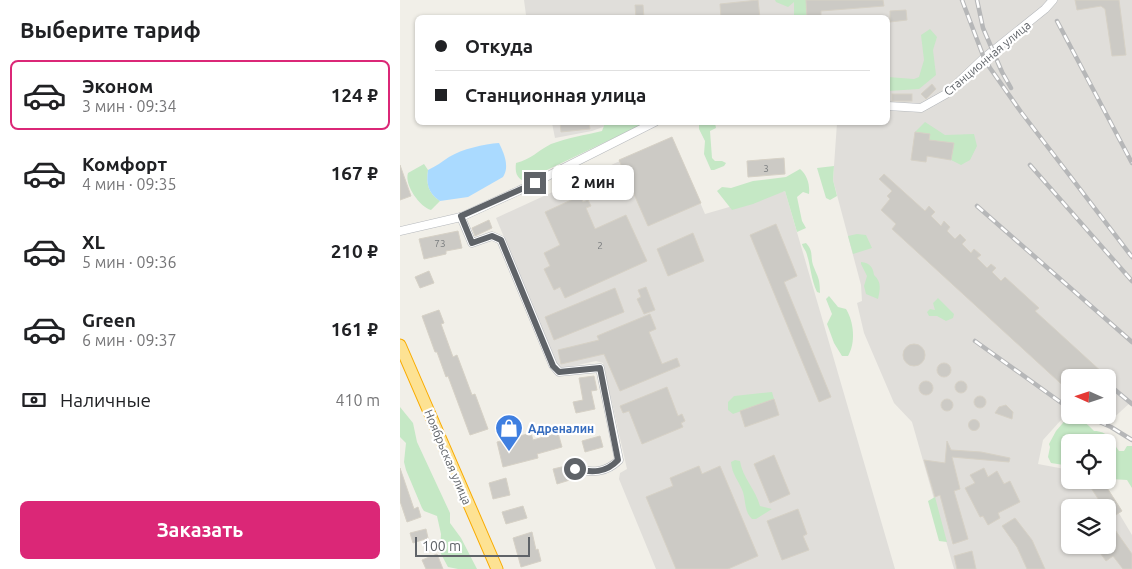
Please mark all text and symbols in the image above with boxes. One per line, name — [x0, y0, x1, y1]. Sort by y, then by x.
text: Выберите тариф — [20, 17, 201, 42]
street label: Станционная улица — [941, 18, 1033, 98]
text: Откуда — [465, 35, 533, 57]
icon: car — [22, 73, 67, 118]
text: Эконом — [82, 75, 153, 97]
text: 124 ₽ — [331, 84, 378, 106]
text: Станционная улица — [465, 84, 646, 106]
text: 3 мин · 09:34 — [82, 97, 176, 115]
icon: car — [22, 151, 67, 196]
text: Комфорт — [82, 153, 167, 175]
text: 167 ₽ — [331, 162, 378, 184]
house number: 3 — [763, 163, 769, 174]
callout: 2 мин — [552, 166, 635, 200]
route end — [524, 172, 546, 194]
text: 2 мин — [571, 173, 615, 191]
text: 4 мин · 09:35 — [82, 175, 176, 193]
icon: car — [22, 229, 67, 274]
text: XL — [82, 231, 105, 253]
house number: 73 — [434, 238, 446, 249]
text: 210 ₽ — [331, 240, 378, 262]
house number: 2 — [597, 240, 603, 251]
text: 5 мин · 09:36 — [82, 253, 176, 271]
icon: car — [22, 307, 67, 352]
text: Green — [82, 309, 136, 331]
text: 161 ₽ — [331, 318, 378, 340]
text: 6 мин · 09:37 — [82, 331, 176, 349]
north arrow — [1061, 369, 1116, 424]
map controls — [1061, 369, 1116, 554]
icon: cash — [20, 386, 48, 414]
text: Наличные — [60, 389, 151, 411]
text: 410 m — [335, 391, 380, 409]
street label: Ноябрьская улица — [422, 407, 474, 507]
shop icon: Адреналин — [494, 413, 524, 452]
place label: Адреналин — [528, 422, 594, 435]
button: locate — [1061, 434, 1116, 489]
route start — [564, 458, 586, 480]
button: layers — [1061, 499, 1116, 554]
button: Заказать — [20, 501, 380, 559]
scale bar — [415, 534, 530, 557]
text: 100 m — [422, 538, 461, 554]

